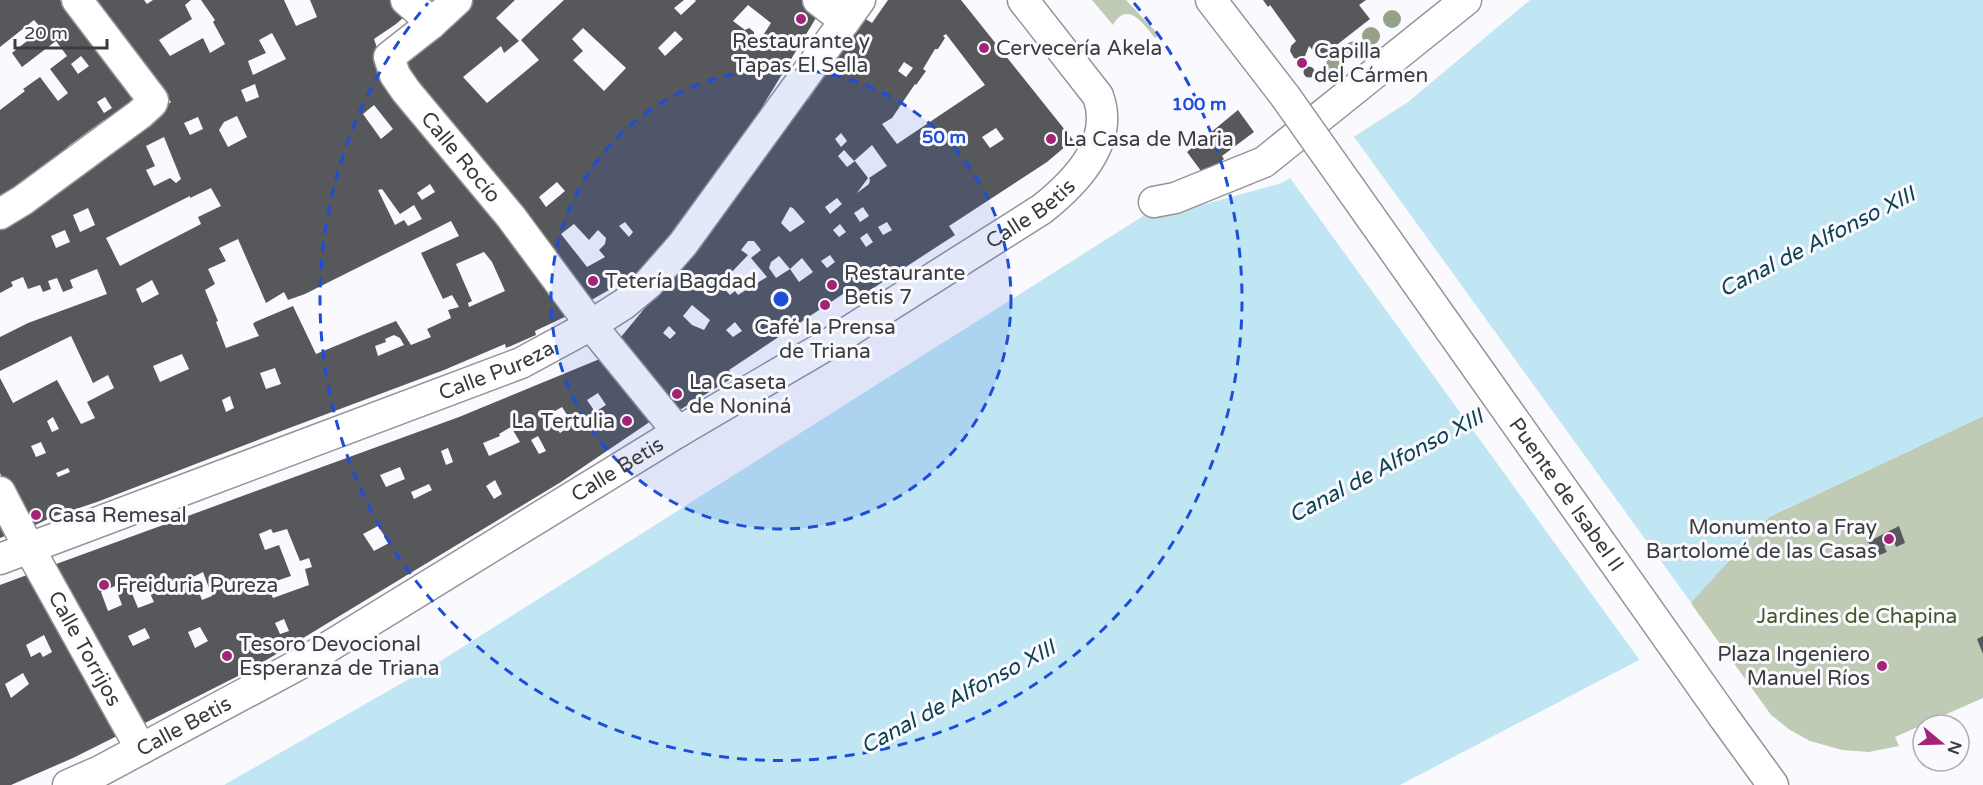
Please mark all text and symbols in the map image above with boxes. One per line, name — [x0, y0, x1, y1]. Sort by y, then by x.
scale bar — [15, 12, 106, 50]
marker: Restaurante y Tapas El Sella — [794, 12, 808, 26]
text: 20 m — [24, 22, 68, 44]
place label: Restaurante y Tapas El Sella — [732, 29, 870, 78]
place label: Cervecería Akela — [996, 36, 1162, 61]
place label: Capilla del Cármen — [1314, 39, 1428, 88]
marker: Cervecería Akela — [977, 41, 991, 55]
marker: Capilla del Cármen — [1295, 56, 1309, 70]
text: 100 m — [1171, 93, 1227, 115]
street label: Calle Rocío — [416, 106, 506, 208]
text: 50 m — [922, 126, 966, 148]
place label: La Casa de Maria — [1063, 127, 1234, 152]
marker: La Casa de Maria — [1044, 132, 1058, 146]
street label: Calle Betis — [981, 174, 1080, 254]
water label: Canal de Alfonso XIII — [1715, 181, 1921, 303]
place label: Restaurante Betis 7 — [844, 261, 966, 310]
place label: Tetería Bagdad — [605, 269, 757, 294]
marker: Tetería Bagdad — [586, 274, 600, 288]
marker: Restaurante Betis 7 — [825, 278, 839, 292]
centre of rings — [771, 289, 791, 309]
marker: Café la Prensa de Triana — [818, 298, 832, 312]
place label: Café la Prensa de Triana — [754, 315, 896, 364]
street label: Calle Pureza — [435, 335, 558, 405]
place label: La Caseta de Noniná — [689, 370, 792, 419]
marker: La Caseta de Noniná — [670, 387, 684, 401]
water label: Canal de Alfonso XIII — [1284, 403, 1489, 528]
place label: La Tertulia — [511, 409, 615, 434]
street label: Puente de Isabel II — [1504, 413, 1629, 576]
marker: La Tertulia — [620, 414, 634, 428]
street label: Calle Betis — [566, 431, 668, 507]
place label: Casa Remesal — [48, 503, 187, 528]
marker: Casa Remesal — [29, 508, 43, 522]
place label: Monumento a Fray Bartolomé de las Casas — [1646, 515, 1877, 564]
marker: Monumento a Fray Bartolomé de las Casas — [1882, 532, 1896, 546]
place label: Freiduria Pureza — [116, 573, 278, 598]
marker: Freiduria Pureza — [97, 578, 111, 592]
street label: Calle Torrijos — [43, 586, 127, 710]
park label: Jardines de Chapina — [1757, 604, 1957, 629]
place label: Tesoro Devocional Esperanza de Triana — [239, 632, 440, 681]
water label: Canal de Alfonso XIII — [856, 634, 1061, 759]
place label: Plaza Ingeniero Manuel Ríos — [1717, 642, 1870, 691]
marker: Tesoro Devocional Esperanza de Triana — [220, 649, 234, 663]
marker: Plaza Ingeniero Manuel Ríos — [1875, 659, 1889, 673]
street label: Calle Betis — [132, 690, 235, 762]
north arrow — [1911, 713, 1971, 773]
text: N — [1943, 738, 1966, 757]

